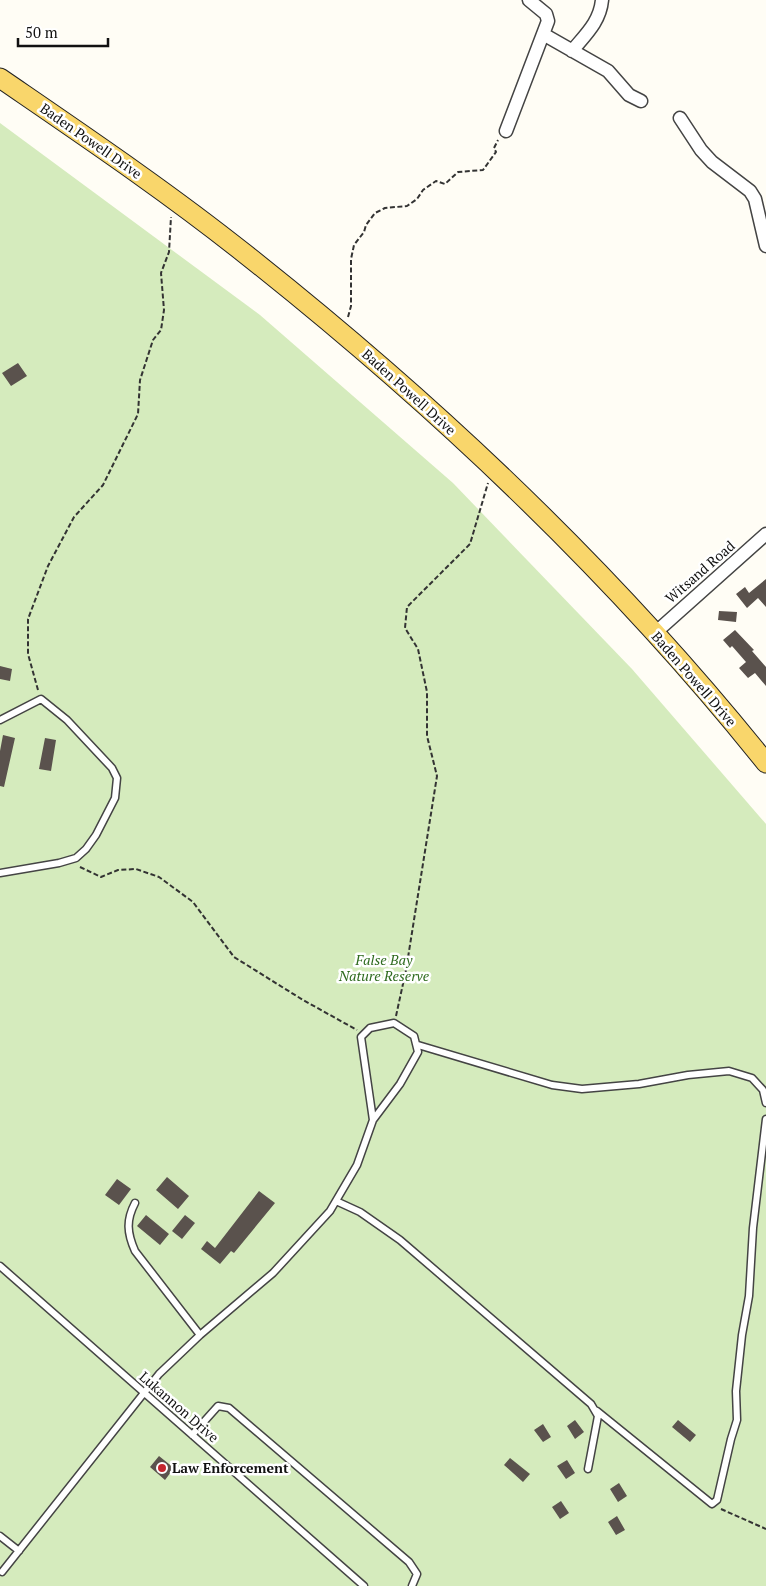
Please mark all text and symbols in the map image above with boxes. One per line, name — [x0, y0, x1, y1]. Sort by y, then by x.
scale bar — [18, 15, 108, 47]
text: 50 m — [25, 22, 58, 42]
street label: Baden Powell Drive — [37, 98, 146, 183]
street label: Baden Powell Drive — [358, 344, 460, 439]
street label: Witsand Road — [661, 536, 739, 607]
street label: Baden Powell Drive — [648, 627, 741, 730]
park label: False Bay Nature Reserve — [338, 950, 430, 985]
street label: Lukannon Drive — [136, 1367, 223, 1446]
place label: Law Enforcement — [172, 1458, 289, 1477]
marker: Law Enforcement — [156, 1462, 168, 1474]

